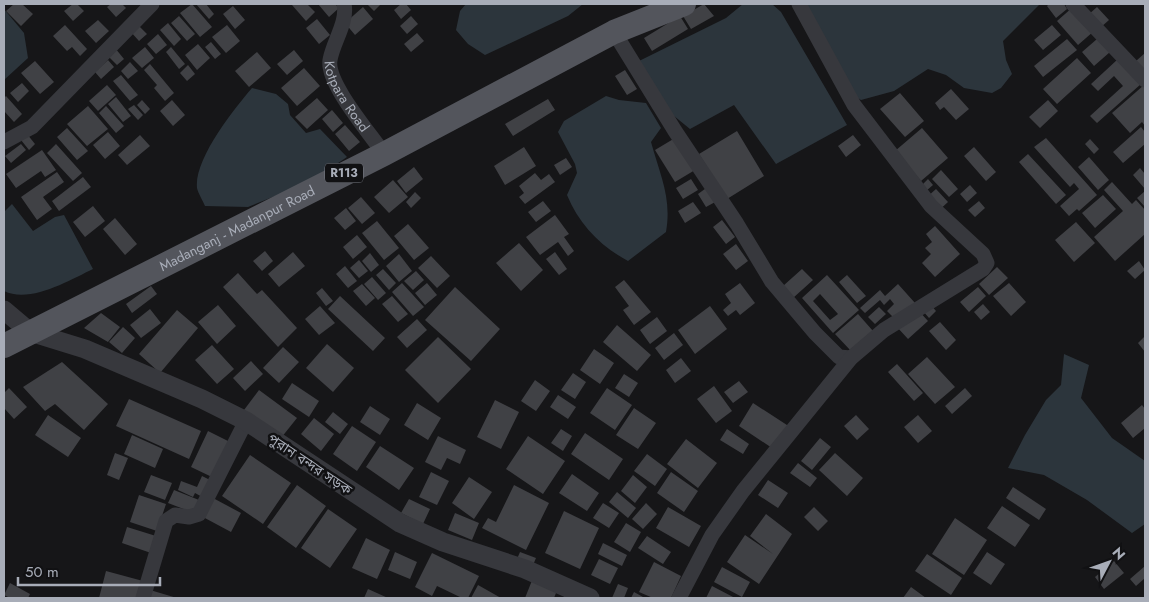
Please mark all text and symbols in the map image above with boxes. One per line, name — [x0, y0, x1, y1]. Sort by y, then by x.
street label: Kotpara Road — [320, 60, 374, 136]
road number: R113 — [325, 164, 363, 182]
street label: Madanganj - Madanpur Road — [156, 181, 318, 276]
street label: পুরান বন্দর সড়ক — [264, 428, 357, 500]
north arrow — [1084, 537, 1134, 587]
text: N — [1108, 543, 1130, 564]
scale bar — [18, 554, 160, 586]
text: 50 m — [25, 561, 59, 583]

